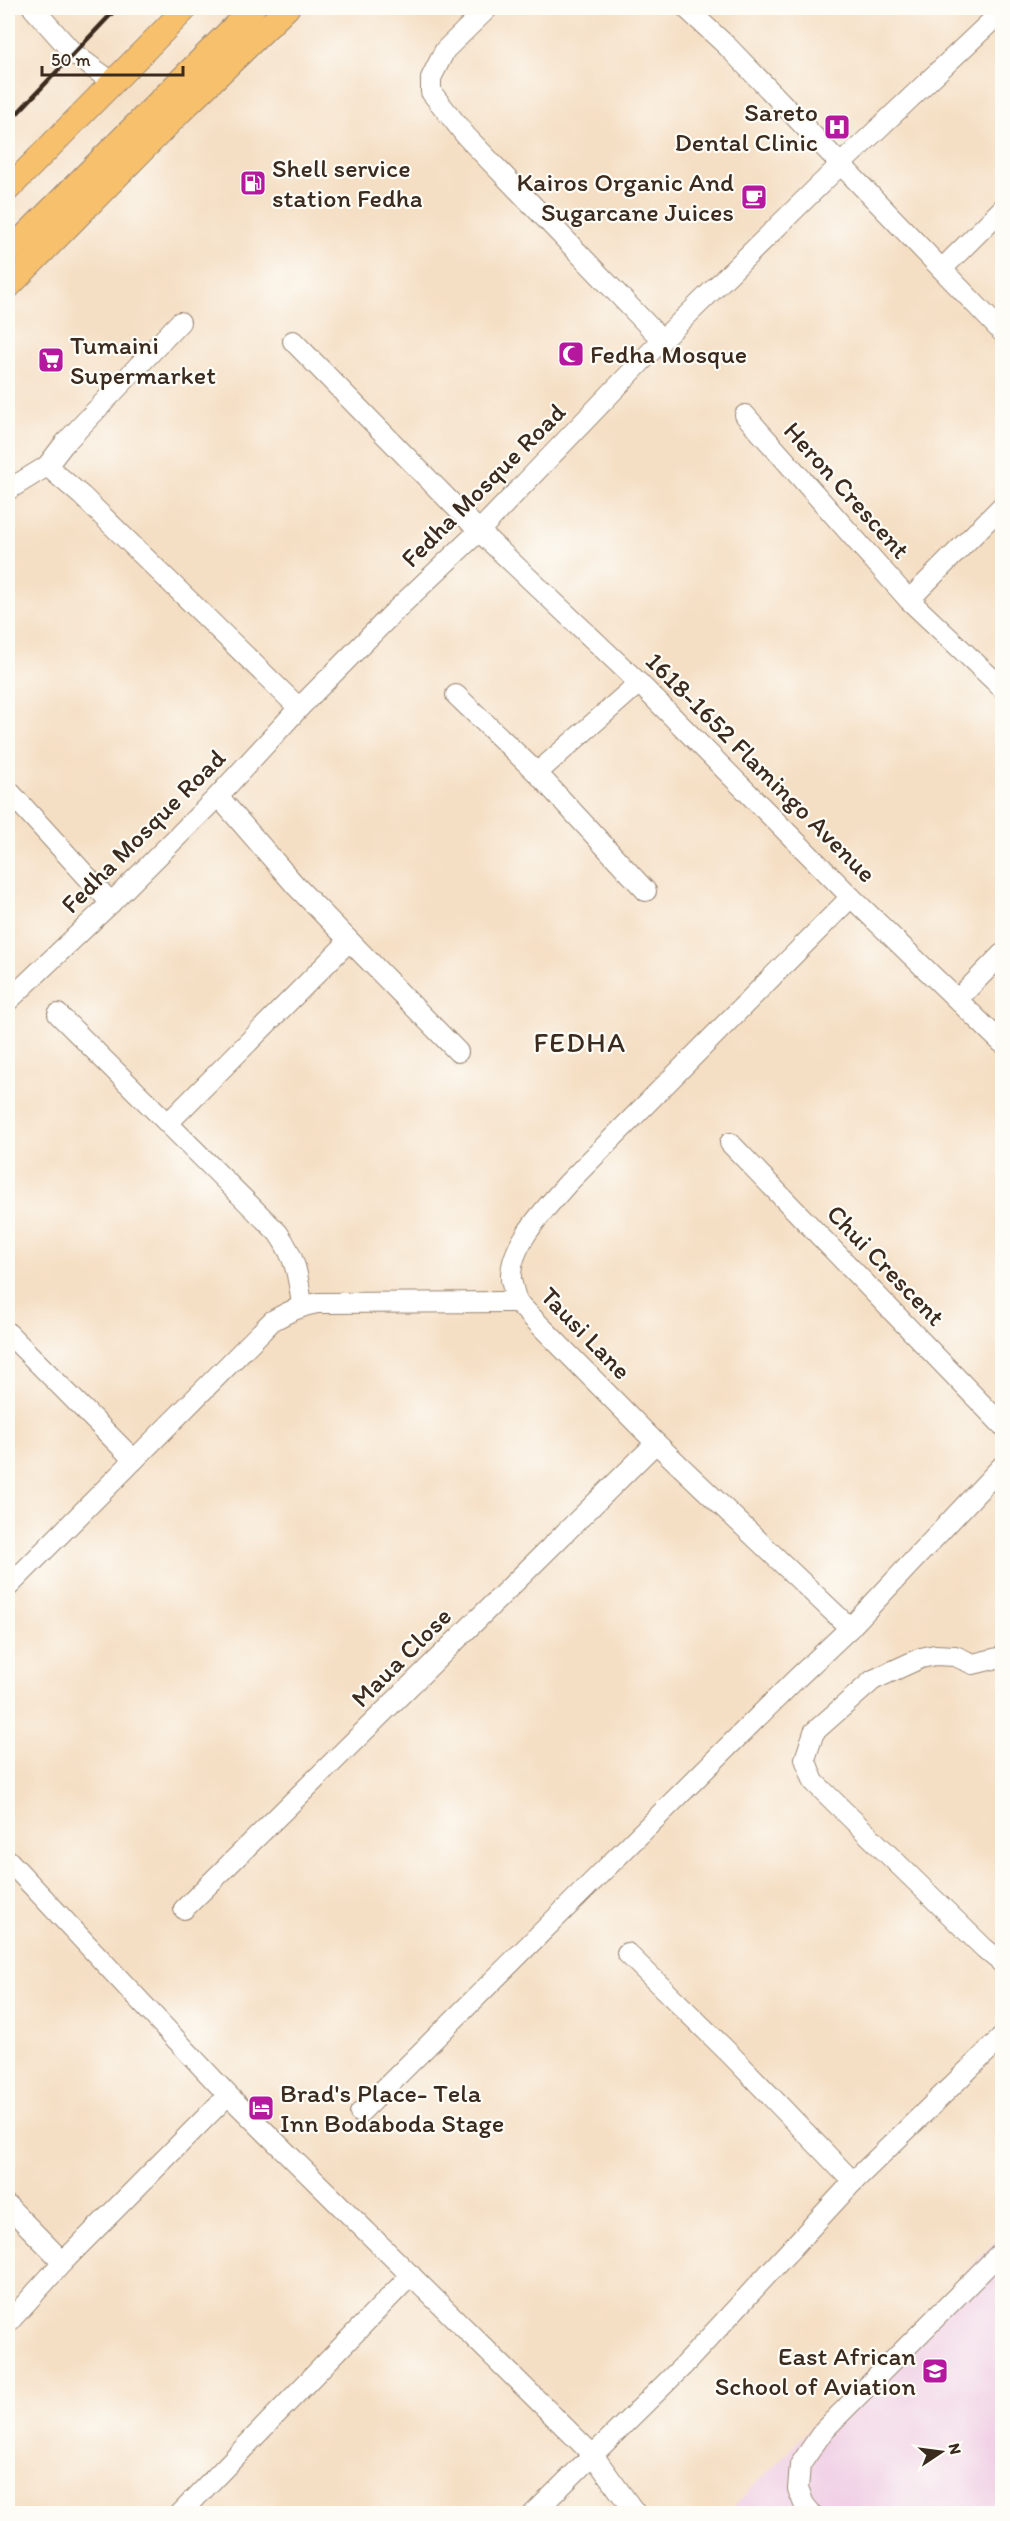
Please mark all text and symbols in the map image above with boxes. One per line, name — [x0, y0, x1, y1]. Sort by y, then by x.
scale bar — [42, 39, 183, 77]
text: 50 m — [51, 49, 91, 71]
place label: Sareto Dental Clinic — [675, 96, 818, 158]
hospital icon: Sareto Dental Clinic — [822, 112, 852, 142]
place label: Shell service station Fedha — [272, 152, 423, 214]
place label: Kairos Organic And Sugarcane Juices — [516, 166, 734, 228]
fuel station icon: Shell service station Fedha — [238, 168, 268, 198]
cafe icon: Kairos Organic And Sugarcane Juices — [739, 182, 769, 212]
place label: Tumaini Supermarket — [70, 329, 216, 391]
place label: Fedha Mosque — [590, 338, 747, 370]
mosque icon: Fedha Mosque — [556, 339, 586, 369]
supermarket icon: Tumaini Supermarket — [36, 345, 66, 375]
street label: Fedha Mosque Road — [394, 396, 572, 574]
street label: Heron Crescent — [777, 415, 917, 565]
street label: 1618-1652 Flamingo Avenue — [639, 645, 883, 889]
street label: Fedha Mosque Road — [54, 742, 232, 920]
district label: FEDHA — [533, 1025, 627, 1059]
street label: Chui Crescent — [820, 1198, 952, 1333]
street label: Tausi Lane — [534, 1280, 638, 1386]
street label: Maua Close — [344, 1600, 458, 1714]
place label: Brad's Place- Tela Inn Bodaboda Stage — [280, 2077, 504, 2139]
hotel icon: Brad's Place- Tela Inn Bodaboda Stage — [246, 2093, 276, 2123]
place label: East African School of Aviation — [715, 2340, 916, 2402]
school or university icon: East African School of Aviation — [920, 2356, 950, 2386]
north arrow — [911, 2422, 971, 2482]
text: N — [945, 2441, 966, 2456]

